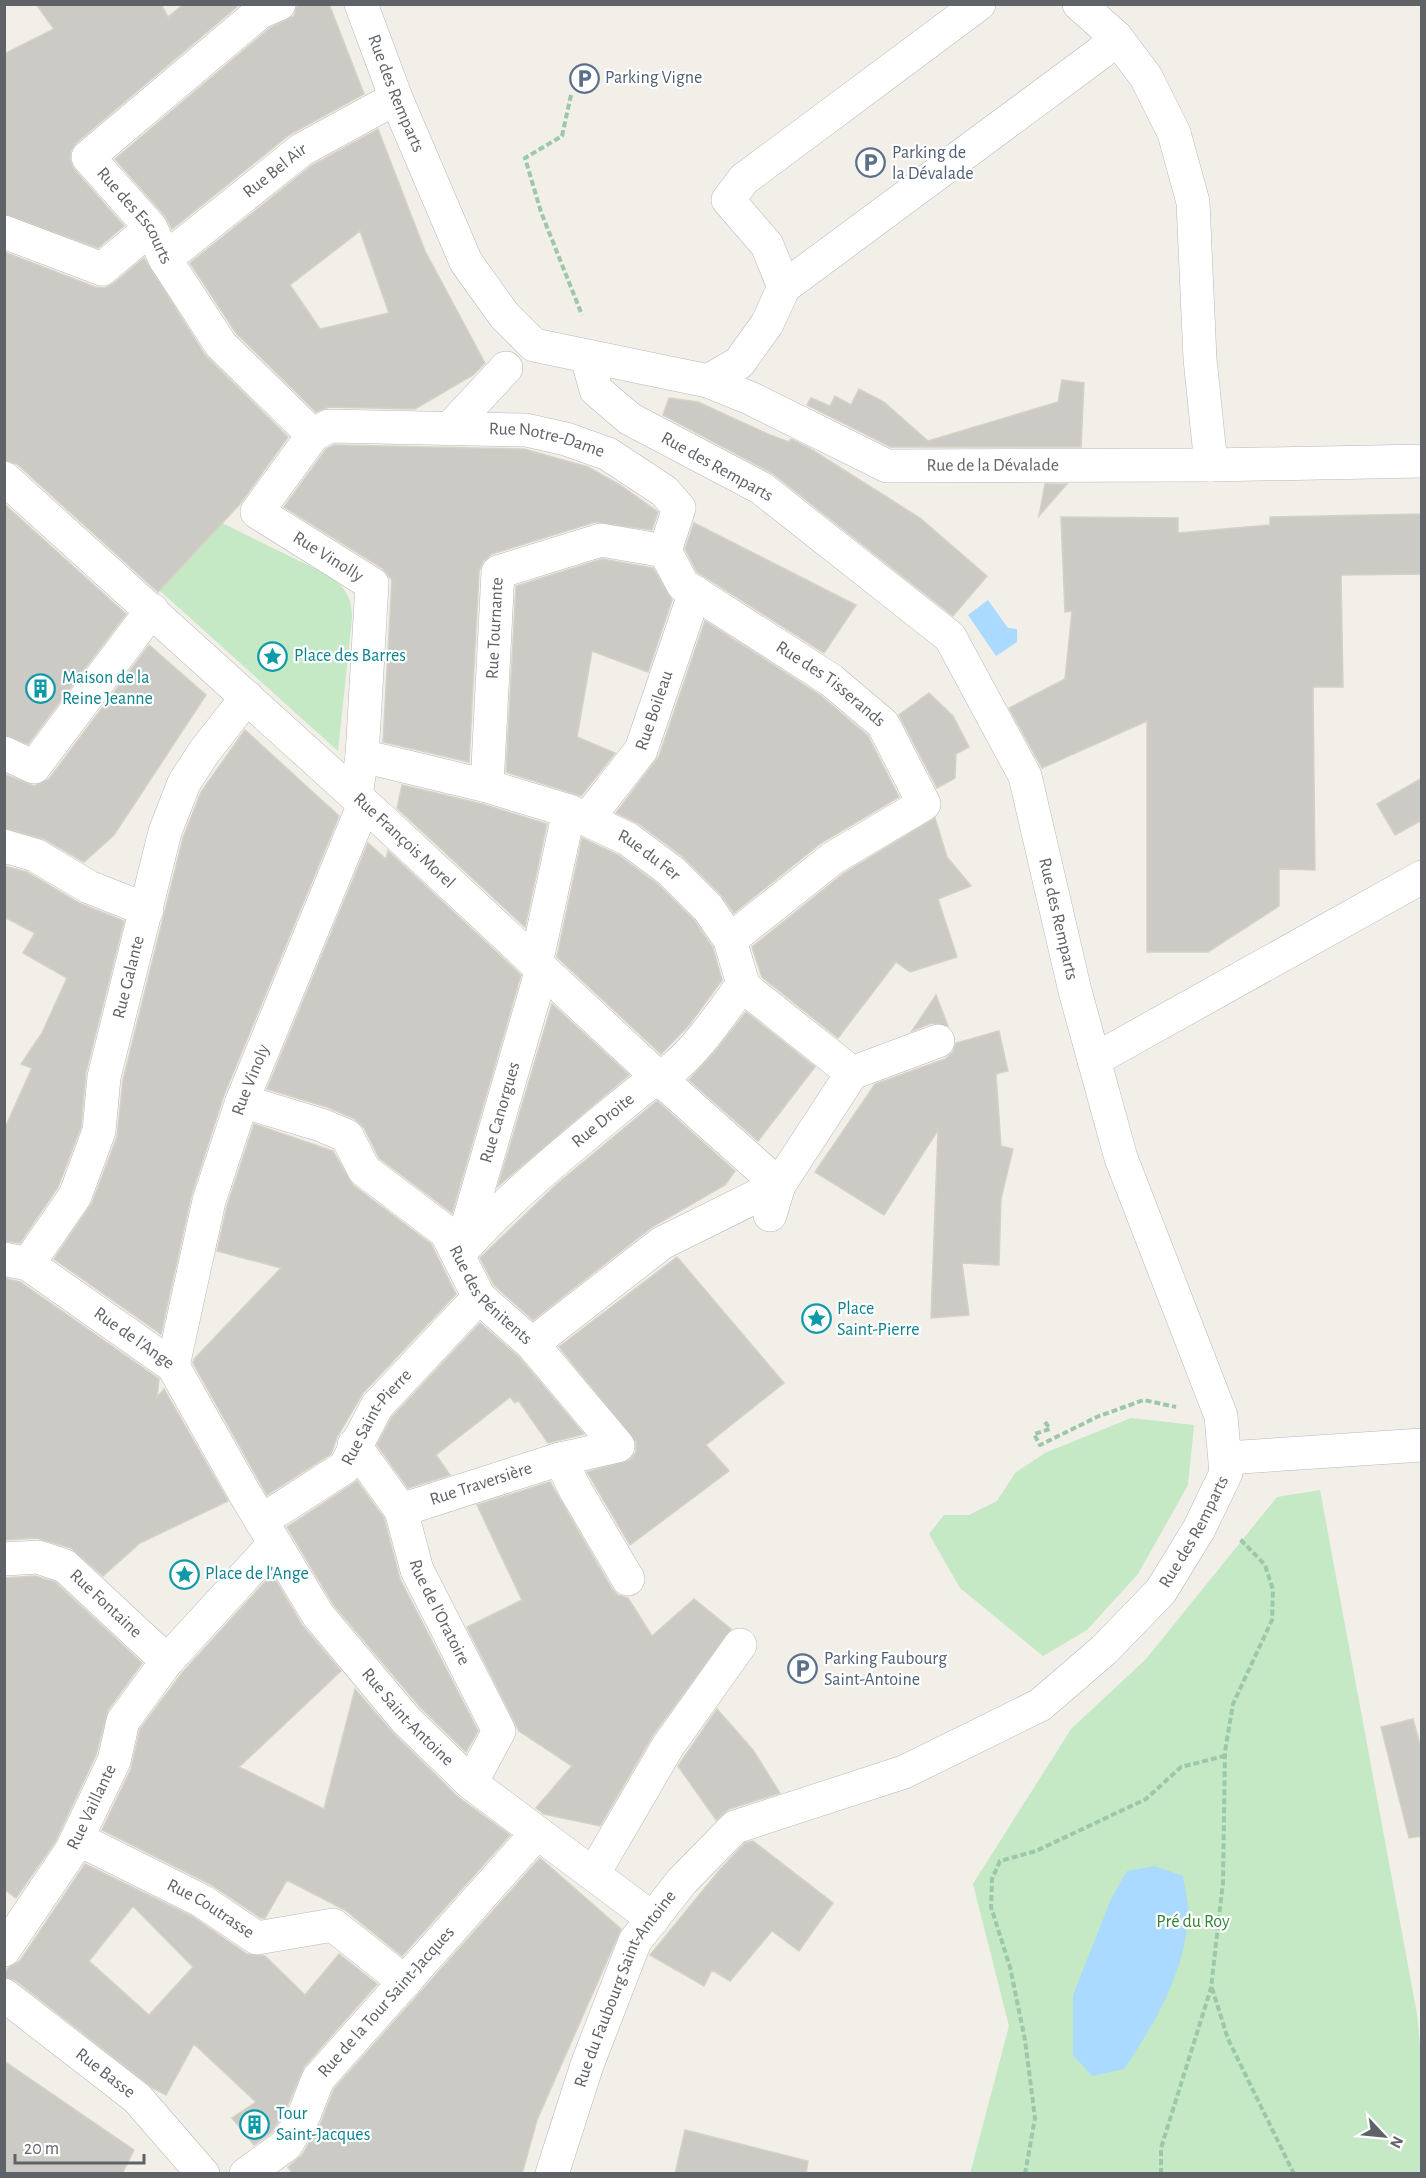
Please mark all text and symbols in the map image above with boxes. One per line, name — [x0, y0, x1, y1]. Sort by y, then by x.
street label: Rue des Remparts — [364, 32, 427, 155]
parking icon: Parking Vigne — [568, 62, 600, 94]
place label: Parking Vigne — [605, 69, 702, 87]
street label: Rue Bel Air — [240, 140, 310, 202]
place label: Parking de la Dévalade — [892, 144, 974, 183]
parking icon: Parking de la Dévalade — [855, 147, 887, 179]
street label: Rue des Escourts — [93, 164, 175, 268]
street label: Rue Notre-Dame — [489, 420, 607, 461]
street label: Rue des Remparts — [658, 429, 776, 505]
street label: Rue de la Dévalade — [927, 456, 1059, 475]
street label: Rue Vinolly — [290, 528, 367, 586]
street label: Rue Tournante — [484, 577, 507, 680]
street label: Rue des Tisserands — [773, 638, 888, 731]
place icon: Place des Barres — [257, 640, 289, 672]
place label: Place des Barres — [294, 647, 406, 665]
street label: Rue Boileau — [633, 668, 676, 753]
place label: Maison de la Reine Jeanne — [62, 669, 153, 708]
building icon: Maison de la Reine Jeanne — [25, 672, 57, 704]
street label: Rue François Morel — [350, 790, 458, 892]
street label: Rue du Fer — [615, 827, 684, 884]
street label: Rue des Remparts — [1035, 856, 1081, 982]
street label: Rue Galante — [110, 934, 148, 1021]
street label: Rue Vinoly — [229, 1042, 273, 1118]
street label: Rue Canorgues — [477, 1060, 524, 1165]
street label: Rue Droite — [569, 1090, 638, 1151]
street label: Rue des Pénitents — [446, 1243, 535, 1348]
place label: Place Saint-Pierre — [837, 1300, 920, 1339]
place icon: Place Saint-Pierre — [800, 1303, 832, 1335]
street label: Rue de l'Ange — [90, 1304, 177, 1373]
street label: Rue Saint-Pierre — [338, 1366, 415, 1469]
street label: Rue Traversière — [428, 1459, 534, 1509]
street label: Rue des Remparts — [1156, 1473, 1232, 1591]
place icon: Place de l'Ange — [168, 1558, 200, 1590]
street label: Rue de l'Oratoire — [406, 1558, 473, 1668]
place label: Place de l'Ange — [205, 1565, 309, 1583]
street label: Rue Fontaine — [66, 1566, 145, 1642]
place label: Parking Faubourg Saint-Antoine — [824, 1650, 947, 1689]
parking icon: Parking Faubourg Saint-Antoine — [787, 1653, 819, 1685]
street label: Rue Saint-Antoine — [358, 1665, 457, 1770]
street label: Rue Vaillante — [64, 1762, 120, 1853]
street label: Rue Coutrasse — [164, 1876, 257, 1942]
street label: Rue du Faubourg Saint-Antoine — [571, 1887, 680, 2090]
park label: Pré du Roy — [1156, 1913, 1230, 1931]
street label: Rue de la Tour Saint-Jacques — [315, 1923, 458, 2081]
street label: Rue Basse — [72, 2045, 138, 2102]
place label: Tour Saint-Jacques — [276, 2105, 370, 2144]
north arrow — [1354, 2106, 1414, 2166]
building icon: Tour Saint-Jacques — [239, 2108, 271, 2140]
scale bar — [15, 2127, 144, 2165]
text: N — [1387, 2134, 1406, 2151]
text: 20 m — [24, 2140, 59, 2158]

